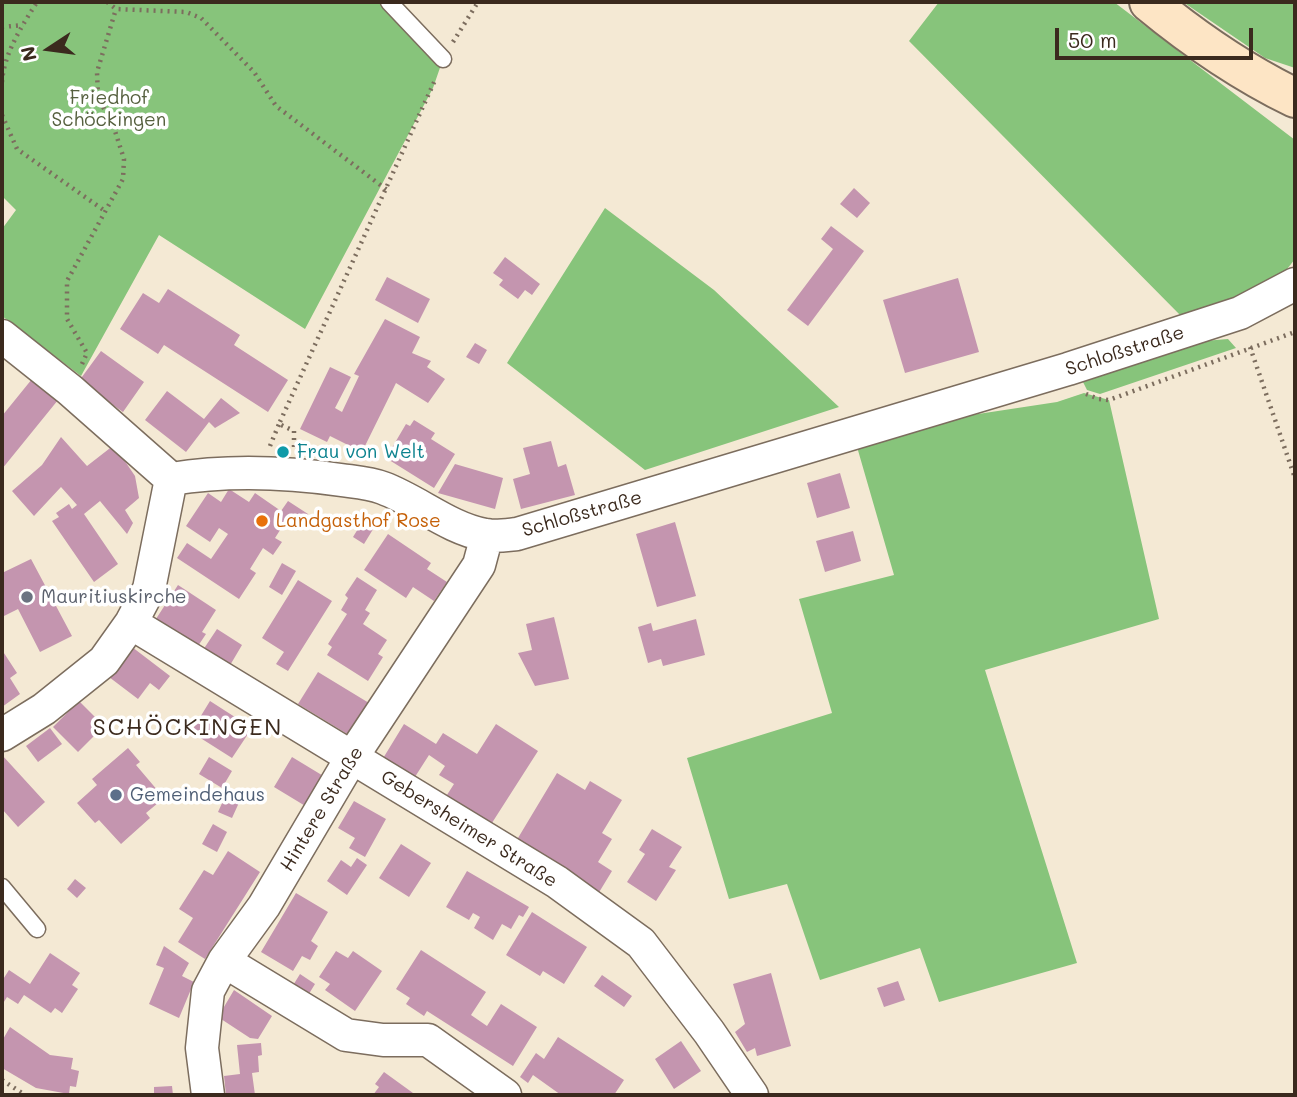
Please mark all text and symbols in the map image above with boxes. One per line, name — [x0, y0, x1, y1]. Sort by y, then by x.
north arrow — [14, 14, 84, 84]
scale bar — [1059, 14, 1257, 58]
text: 50 m — [1068, 26, 1117, 53]
text: N — [14, 44, 42, 64]
park label: Friedhof Schöckingen — [52, 87, 166, 131]
street label: Schloßstraße — [1063, 321, 1187, 381]
place label: Frau von Welt — [297, 441, 425, 463]
marker: Frau von Welt — [275, 444, 291, 460]
street label: Schloßstraße — [520, 486, 644, 542]
place label: Landgasthof Rose — [276, 510, 441, 532]
marker: Landgasthof Rose — [254, 513, 270, 529]
place label: Mauritiuskirche — [41, 586, 187, 608]
marker: Mauritiuskirche — [19, 589, 35, 605]
district label: SCHÖCKINGEN — [94, 714, 282, 742]
street label: Hintere Straße — [276, 742, 368, 876]
street label: Gebersheimer Straße — [377, 765, 561, 893]
place label: Gemeindehaus — [130, 784, 265, 806]
marker: Gemeindehaus — [108, 787, 124, 803]

